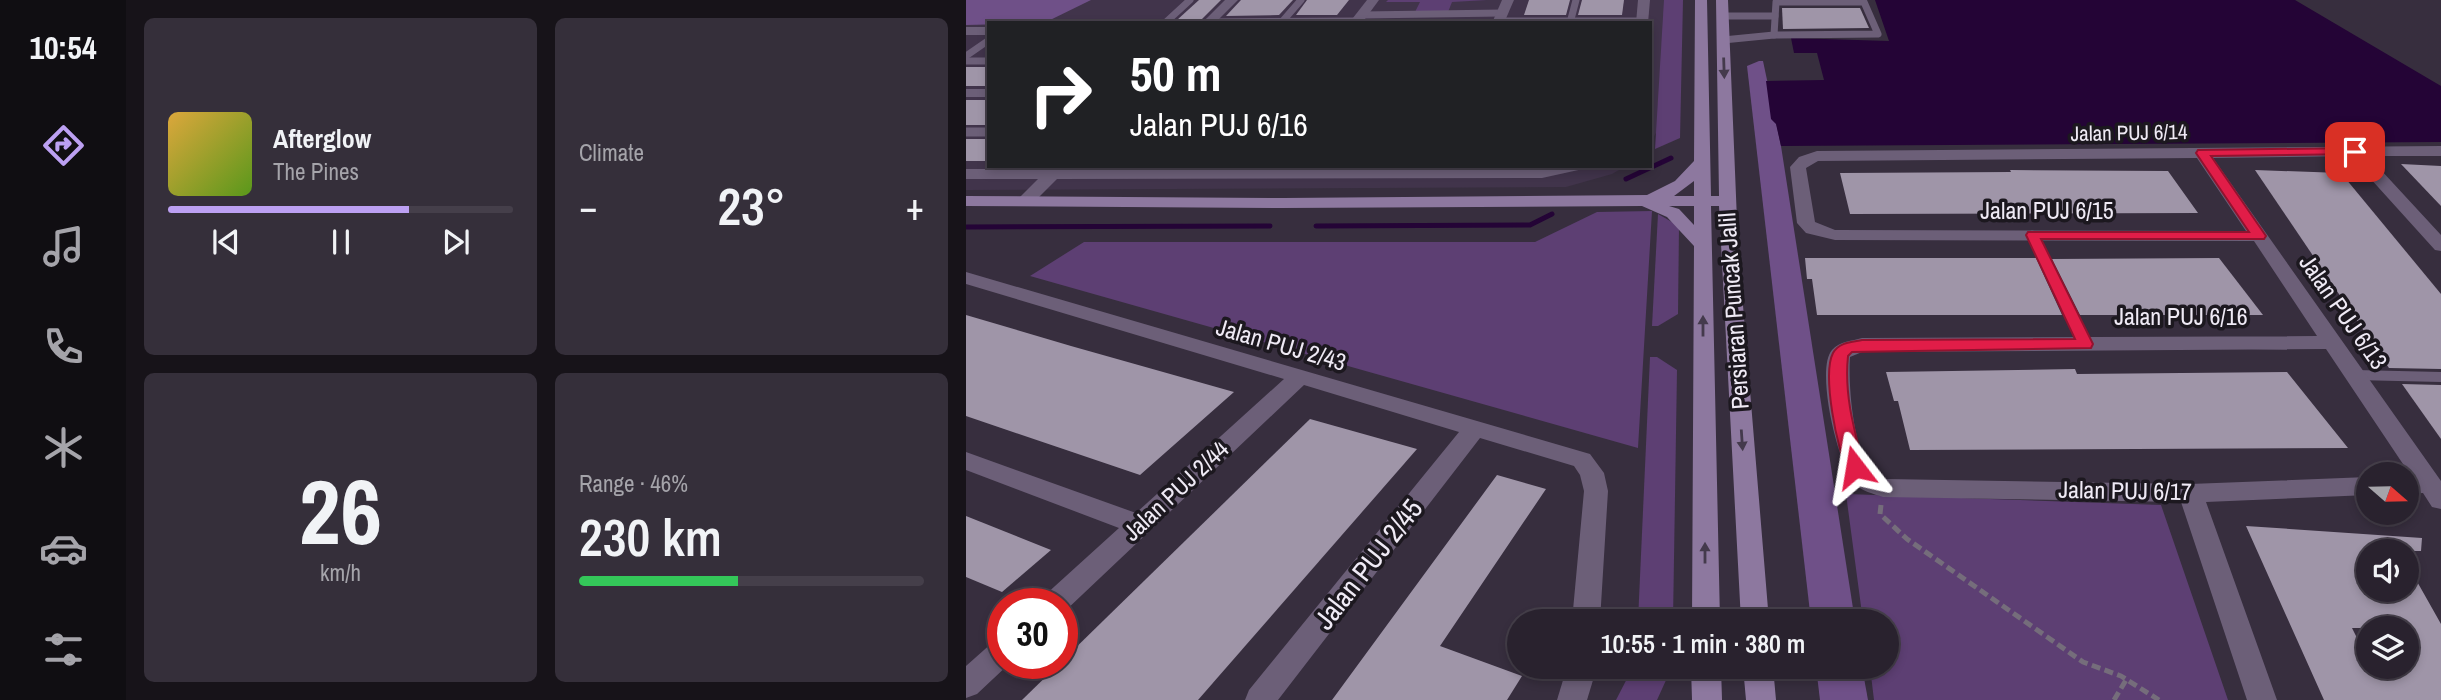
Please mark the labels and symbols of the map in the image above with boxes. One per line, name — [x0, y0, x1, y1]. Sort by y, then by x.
one-way arrow — [1718, 57, 1729, 79]
street label: Jalan PUJ 6/14 — [2070, 117, 2188, 148]
pin — [2325, 122, 2385, 182]
street label: Jalan PUJ 6/15 — [1980, 194, 2114, 226]
street label: Persiaran Puncak Jalil — [1710, 212, 1756, 410]
street label: Jalan PUJ 6/13 — [2292, 248, 2395, 375]
street label: Jalan PUJ 6/16 — [2114, 300, 2248, 332]
street label: Jalan PUJ 2/43 — [1213, 310, 1350, 378]
one-way arrow — [1697, 314, 1709, 336]
one-way arrow — [1737, 430, 1748, 452]
position arrow — [1818, 430, 1892, 504]
street label: Jalan PUJ 2/44 — [1116, 433, 1235, 547]
north arrow — [2356, 462, 2418, 525]
street label: Jalan PUJ 6/17 — [2058, 473, 2192, 507]
street label: Jalan PUJ 2/45 — [1305, 491, 1431, 637]
one-way arrow — [1699, 542, 1711, 564]
speed limit sign: 30 — [987, 588, 1078, 679]

